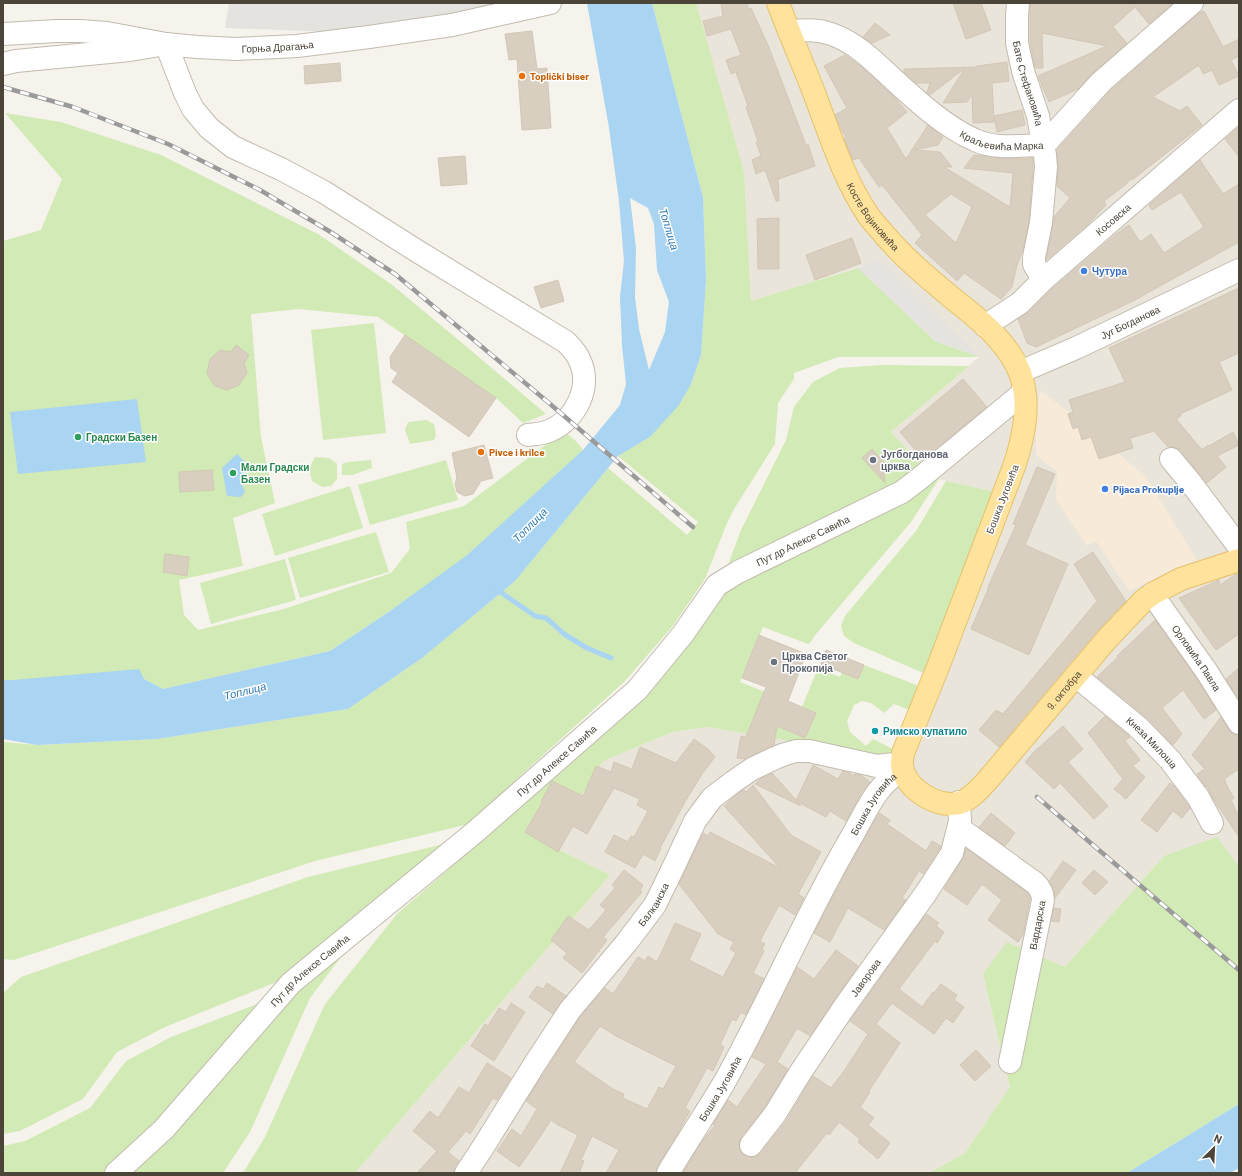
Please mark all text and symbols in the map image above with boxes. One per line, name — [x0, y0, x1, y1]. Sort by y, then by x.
street label: Горња Драгања — [241, 38, 315, 55]
street label: Бате Стефановића — [1011, 40, 1046, 127]
place label: Toplički biser — [530, 70, 589, 82]
marker: Toplički biser — [517, 71, 527, 81]
street label: Краљевића Марка — [958, 128, 1044, 152]
street label: Косте Војиновића — [845, 181, 902, 254]
street label: Косовска — [1093, 201, 1133, 238]
water label: Топлица — [657, 206, 682, 252]
place label: Чутура — [1092, 265, 1127, 277]
marker: Чутура — [1079, 266, 1089, 276]
street label: Југ Богданова — [1099, 303, 1162, 341]
place label: Градски Базен — [86, 431, 157, 443]
marker: Градски Базен — [73, 432, 83, 442]
place label: Pivce i krilce — [489, 446, 545, 458]
marker: Pivce i krilce — [476, 447, 486, 457]
place label: Југбогданова црква — [881, 448, 948, 472]
marker: Југбогданова црква — [868, 455, 878, 465]
place label: Мали Градски Базен — [241, 461, 309, 485]
street label: Бошка Југовића — [983, 462, 1021, 535]
marker: Мали Градски Базен — [228, 468, 238, 478]
place label: Pijaca Prokuplje — [1113, 483, 1185, 495]
marker: Pijaca Prokuplje — [1100, 484, 1110, 494]
water label: Топлица — [510, 505, 550, 545]
street label: Пут др Алексе Савића — [754, 512, 852, 568]
street label: Орловића Павла — [1170, 622, 1224, 694]
place label: Црква Светог Прокопија — [782, 650, 848, 674]
marker: Црква Светог Прокопија — [769, 657, 779, 667]
street label: 9. октобра — [1044, 668, 1084, 712]
water label: Топлица — [222, 679, 268, 702]
street label: Кнеза Милоша — [1124, 714, 1180, 771]
street label: Пут др Алексе Савића — [514, 722, 599, 799]
place label: Римско купатило — [883, 725, 967, 737]
marker: Римско купатило — [870, 726, 880, 736]
street label: Бошка Југовића — [848, 770, 899, 837]
street label: Балканска — [635, 880, 671, 928]
street label: Вардарска — [1026, 899, 1048, 951]
street label: Пут др Алексе Савића — [268, 931, 352, 1009]
street label: Јаворова — [848, 956, 883, 999]
street label: Бошка Југовића — [696, 1054, 744, 1123]
north arrow — [1194, 1128, 1234, 1168]
text: N — [1212, 1131, 1224, 1146]

